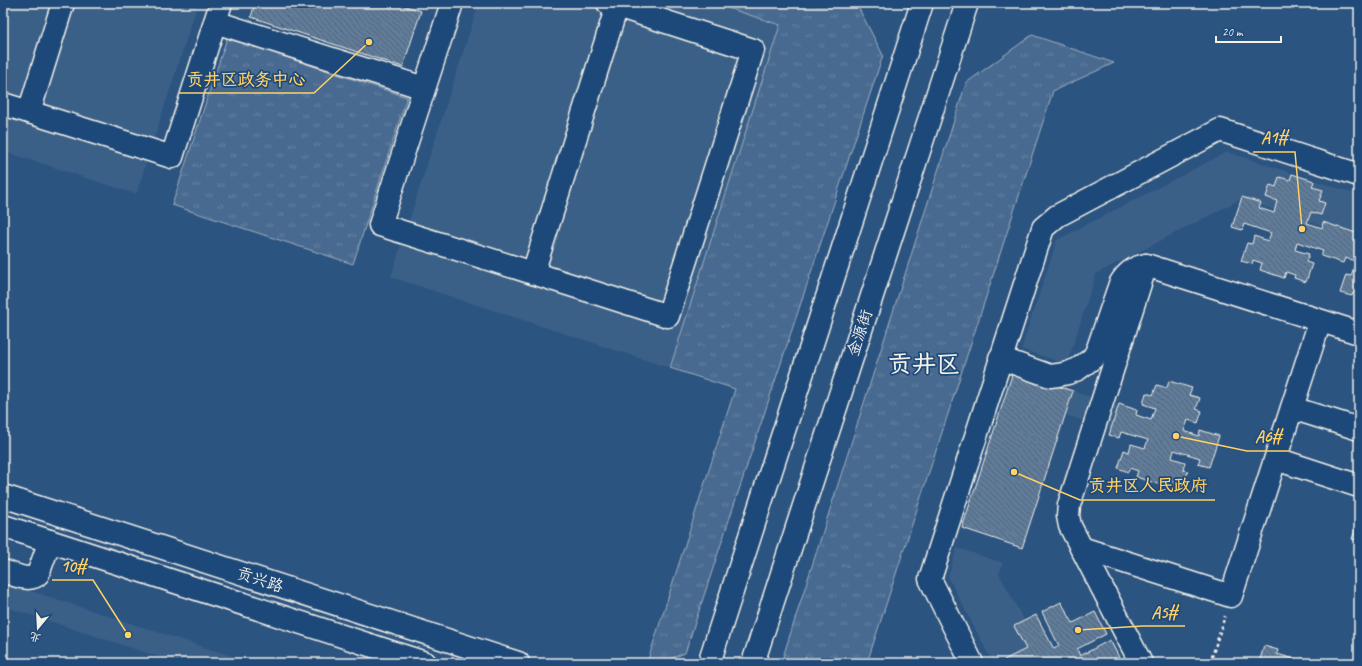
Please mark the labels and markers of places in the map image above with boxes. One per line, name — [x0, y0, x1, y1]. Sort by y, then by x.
callout: 贡井区政务中心 — [179, 64, 314, 93]
callout: A1# — [1253, 123, 1295, 152]
callout: A6# — [1247, 422, 1289, 451]
callout: 贡井区人民政府 — [1080, 471, 1215, 500]
callout: 10# — [52, 551, 93, 580]
callout: A5# — [1143, 597, 1185, 626]

